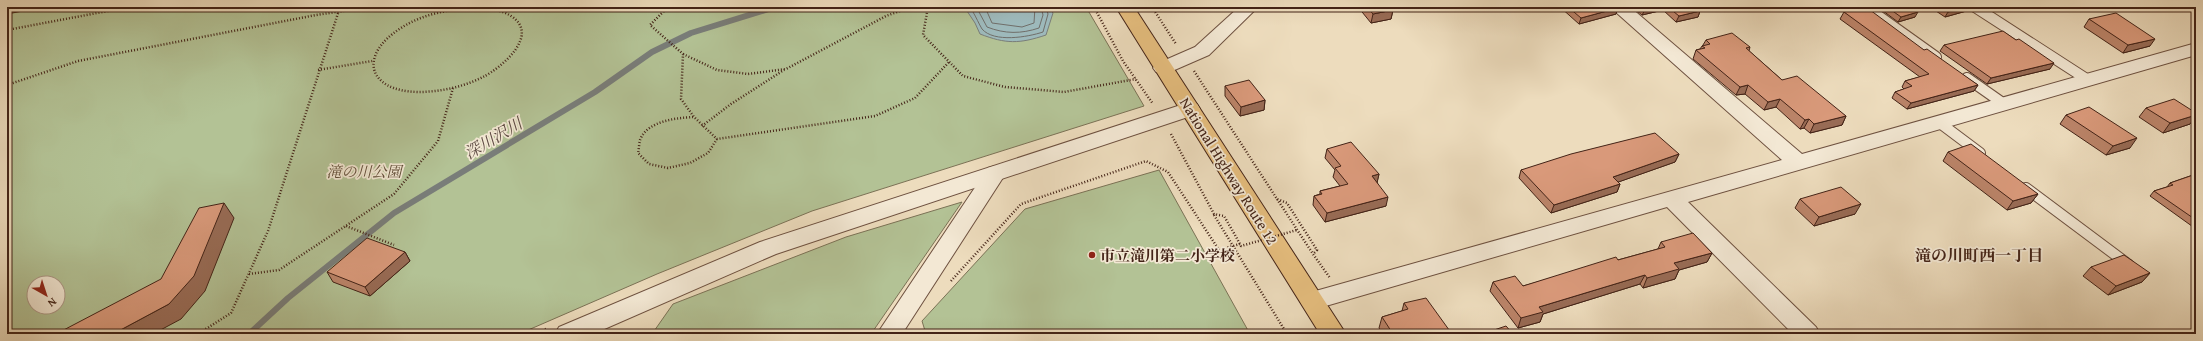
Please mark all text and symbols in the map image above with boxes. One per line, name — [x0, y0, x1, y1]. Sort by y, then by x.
street label: National Highway Route 12 — [1175, 93, 1283, 249]
water label: 深川沢川 — [459, 110, 528, 165]
park label: 滝の川公園 — [326, 161, 404, 182]
district label: 滝の川町西一丁目 — [1915, 243, 2043, 267]
place label: 市立滝川第二小学校 — [1100, 245, 1235, 266]
marker: 市立滝川第二小学校 — [1087, 250, 1097, 260]
north arrow — [26, 275, 66, 315]
text: N — [44, 294, 60, 312]

